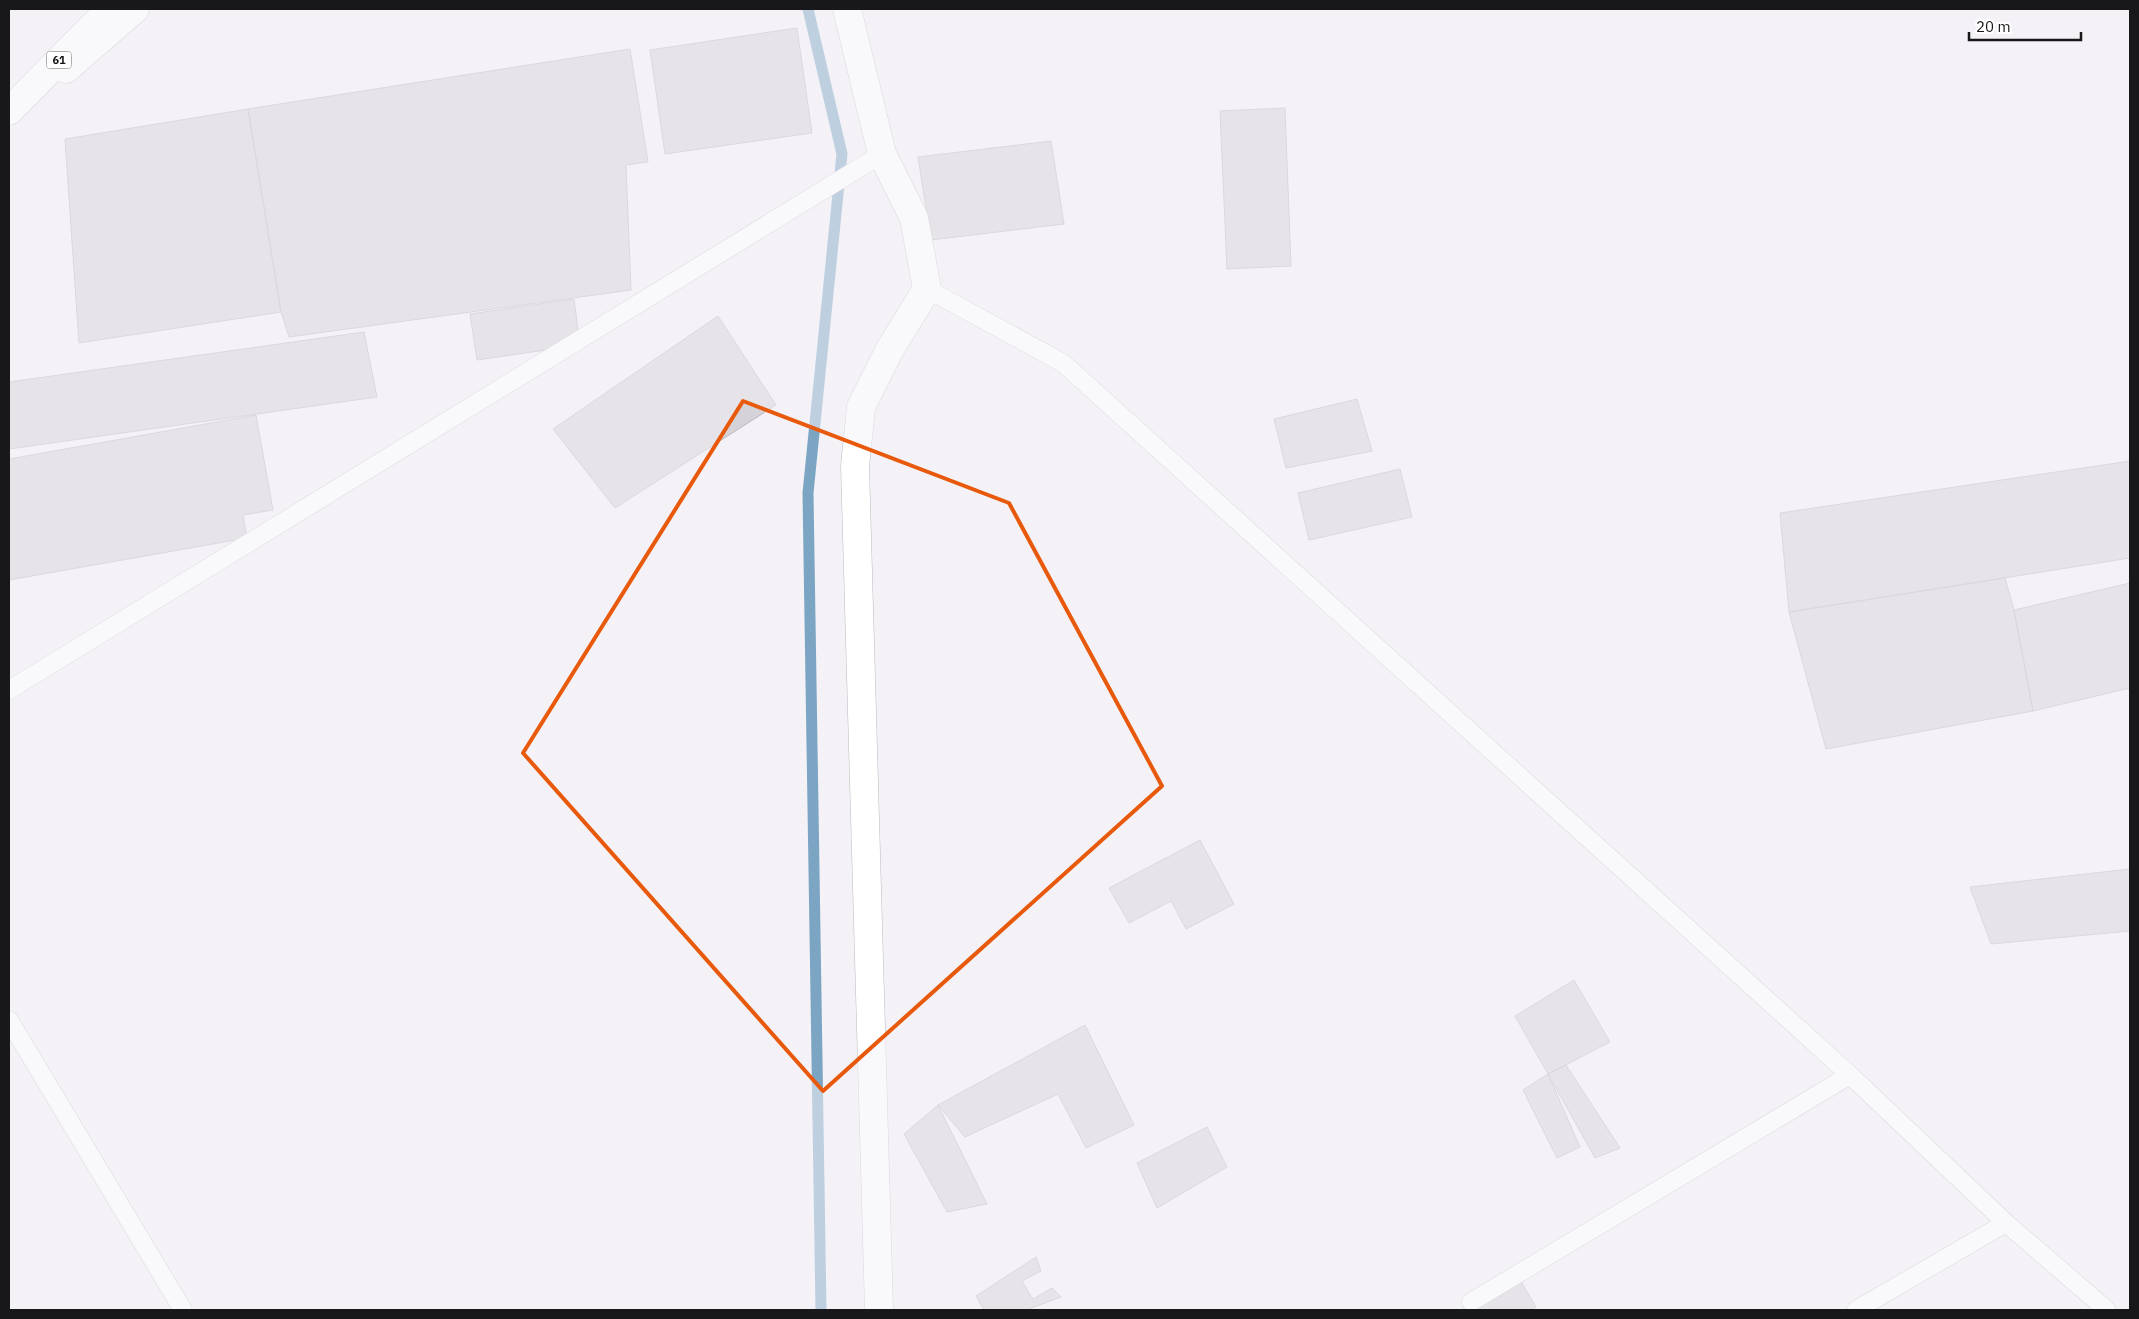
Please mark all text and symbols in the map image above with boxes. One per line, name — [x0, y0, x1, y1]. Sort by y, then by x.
scale bar — [1969, 10, 2082, 42]
text: 20 m — [1976, 17, 2011, 36]
road number: 61 — [46, 52, 72, 68]

